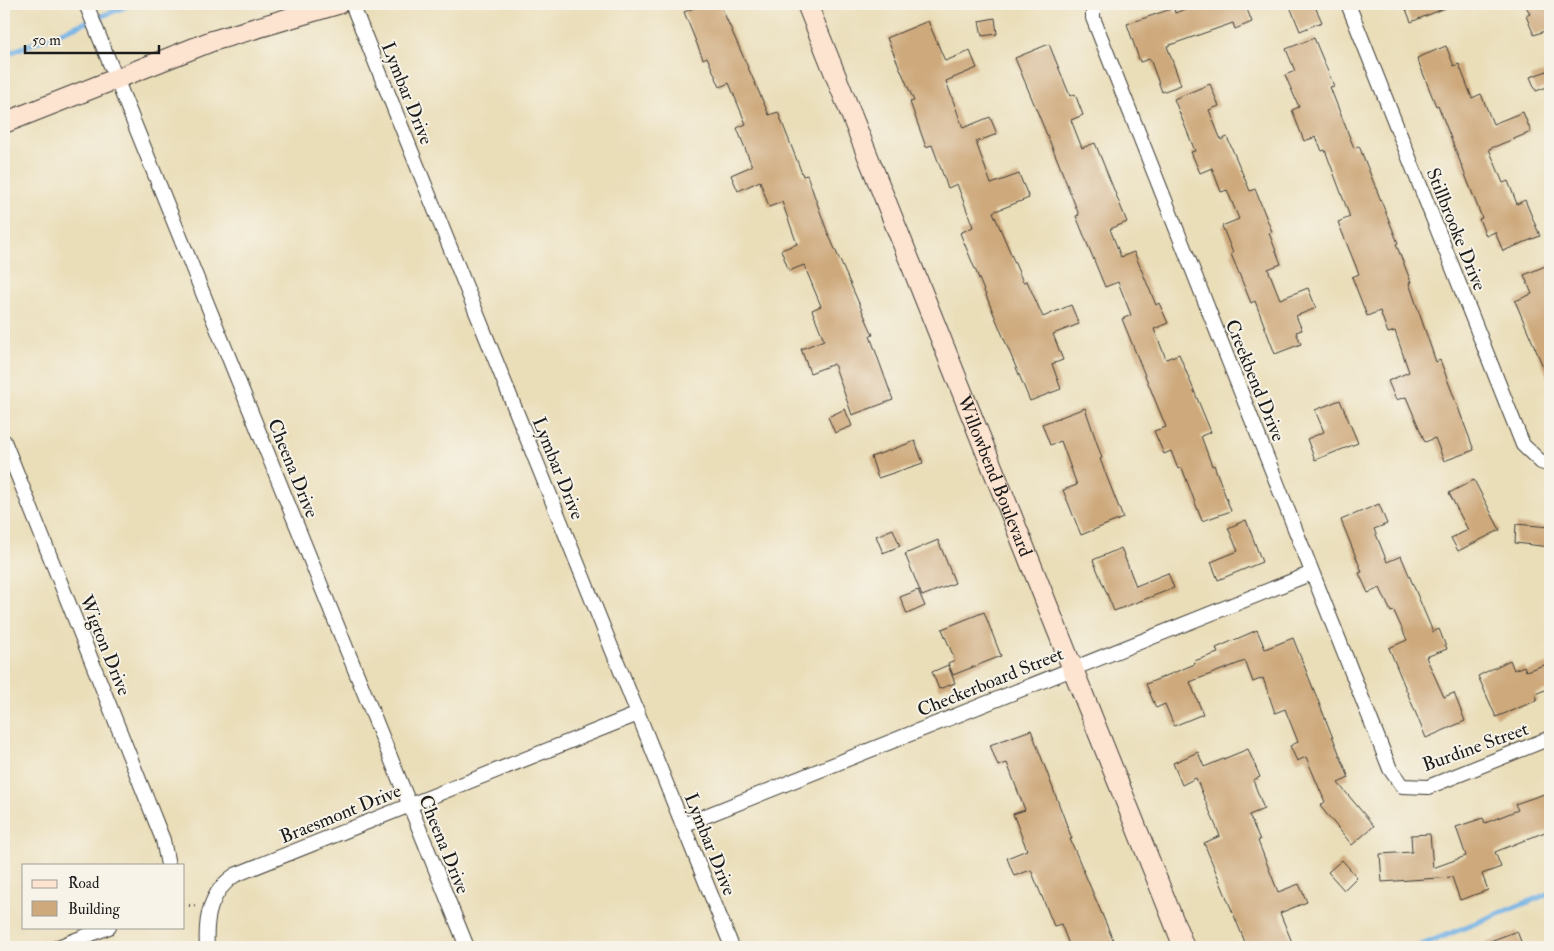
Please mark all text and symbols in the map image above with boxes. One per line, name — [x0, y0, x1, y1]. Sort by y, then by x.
scale bar — [25, 22, 159, 54]
text: 50 m — [32, 31, 61, 50]
street label: Lymbar Drive — [376, 39, 439, 148]
street label: Stillbrooke Drive — [1421, 165, 1492, 294]
street label: Creekbend Drive — [1220, 316, 1290, 445]
street label: Willowbend Boulevard — [951, 391, 1038, 561]
street label: Lymbar Drive — [527, 414, 590, 523]
street label: Cheena Drive — [262, 415, 324, 522]
street label: Wigton Drive — [74, 591, 136, 699]
street label: Checkerboard Street — [914, 642, 1067, 722]
street label: Burdine Street — [1419, 717, 1532, 777]
street label: Braesmont Drive — [276, 779, 405, 849]
street label: Lymbar Drive — [679, 790, 742, 899]
street label: Cheena Drive — [413, 791, 475, 898]
legend — [22, 864, 185, 928]
text: Road — [68, 874, 100, 893]
text: Building — [68, 900, 120, 919]

